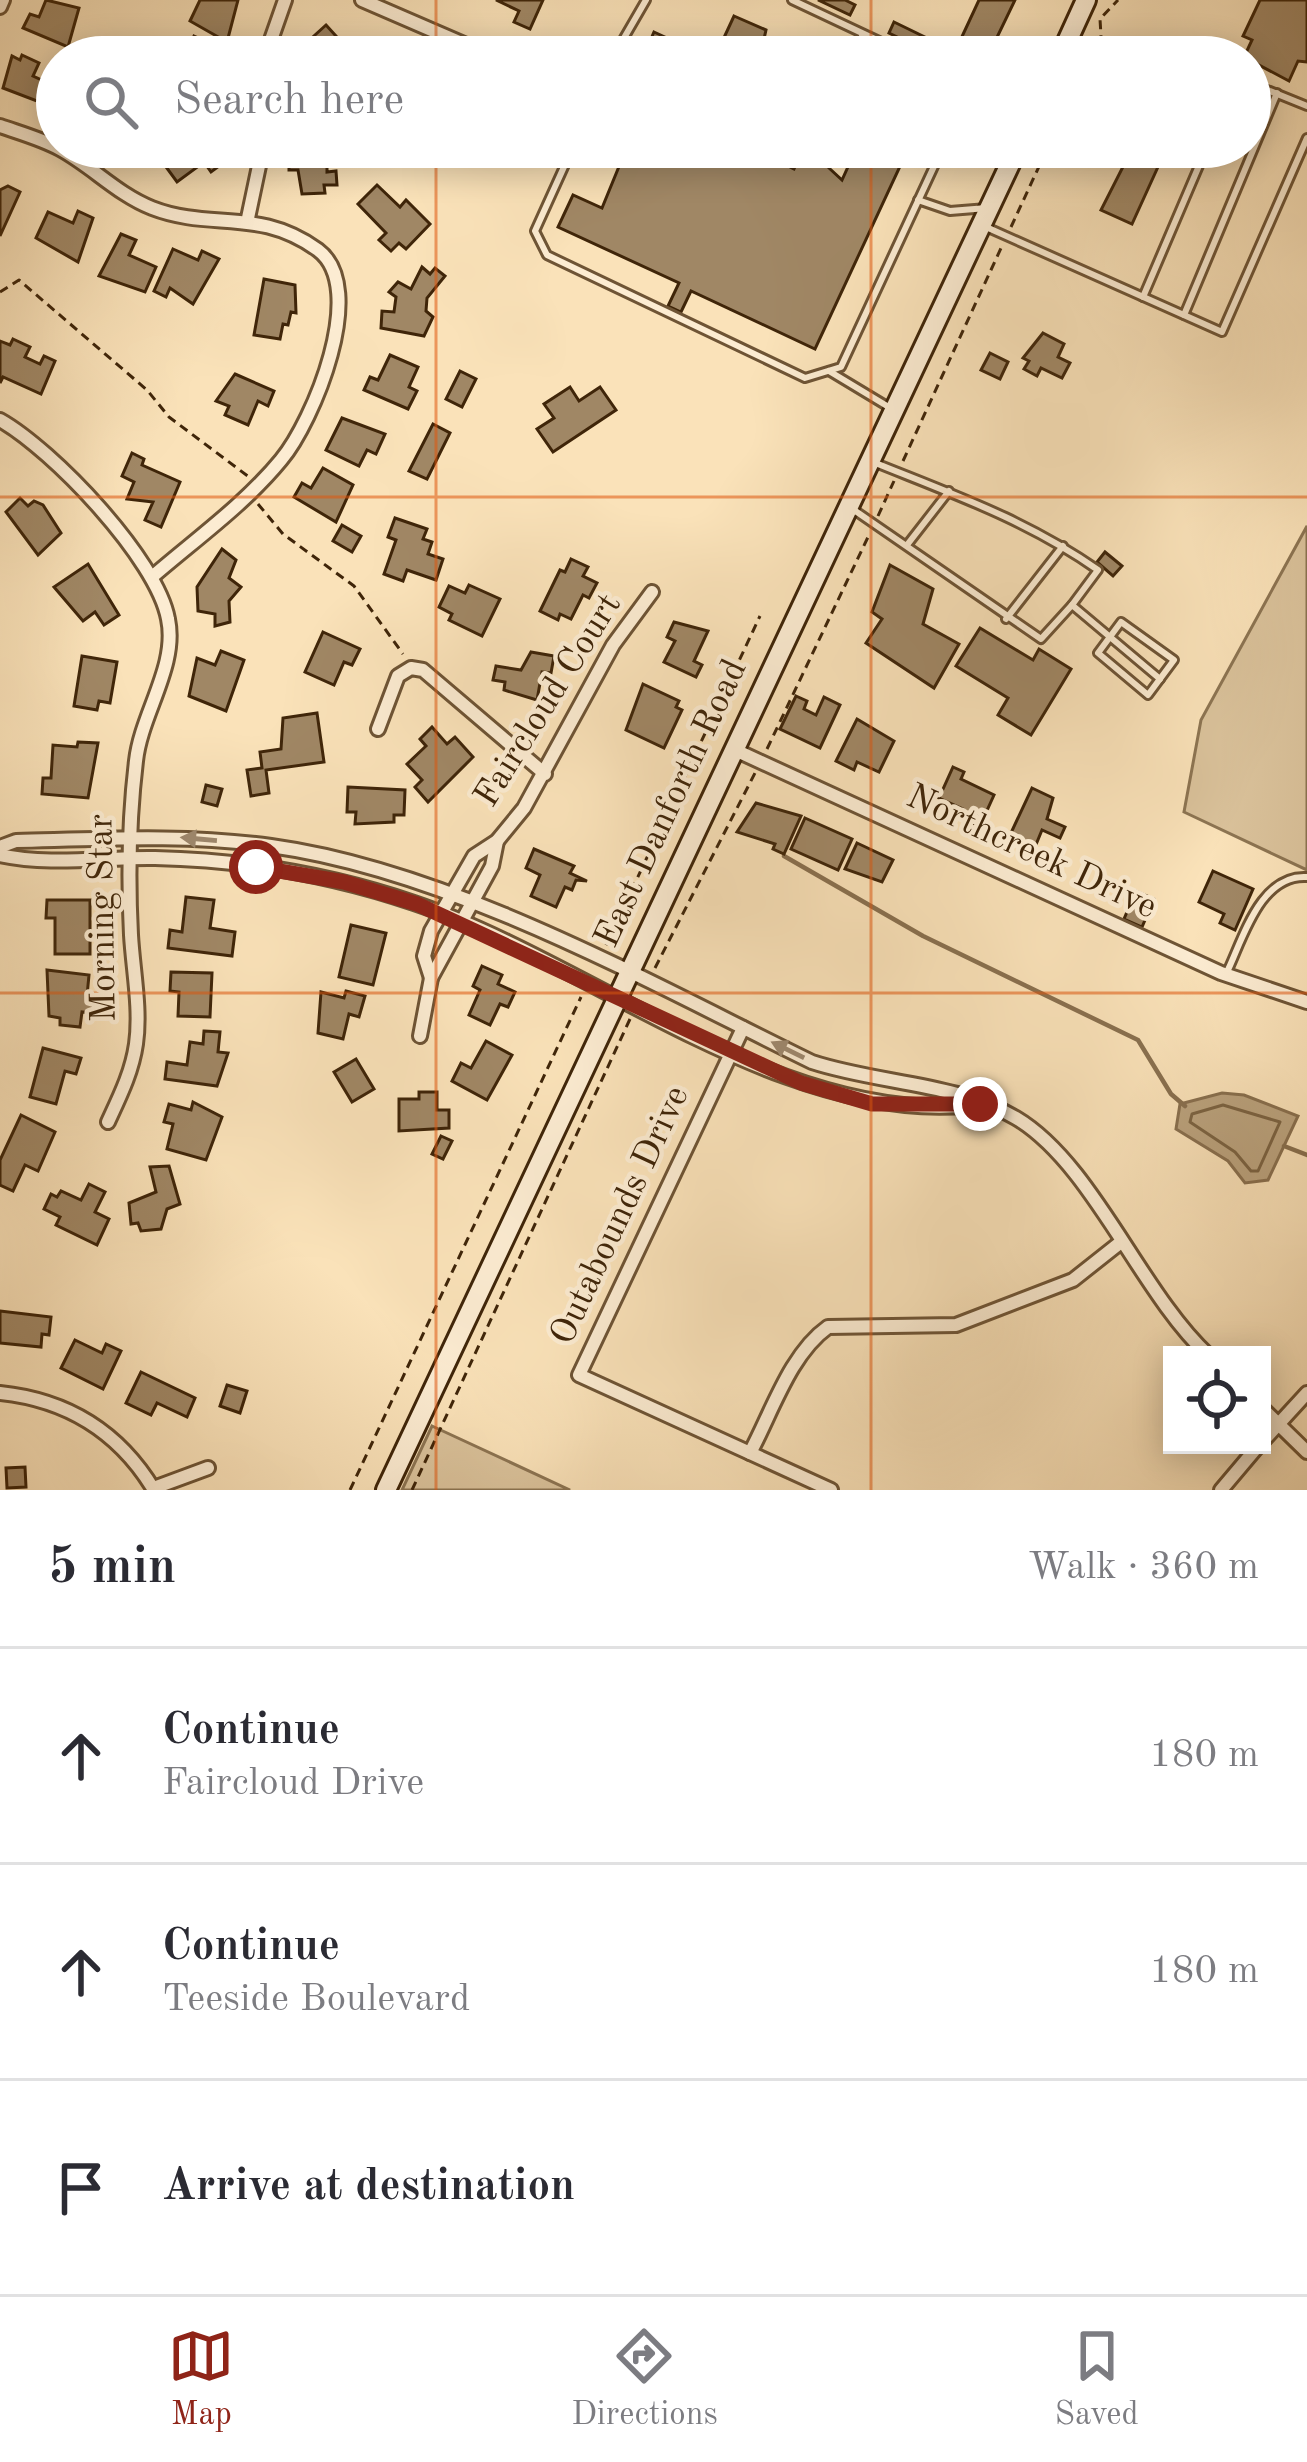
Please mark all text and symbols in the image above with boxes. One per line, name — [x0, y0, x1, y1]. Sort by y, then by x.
search box — [36, 36, 1271, 168]
icon: search — [78, 69, 144, 135]
text: Search here — [174, 79, 404, 124]
street label: Faircloud Court — [469, 588, 629, 814]
street label: East Danforth Road — [590, 654, 754, 954]
street label: Northcreek Drive — [900, 779, 1162, 927]
street label: Morning Star — [84, 813, 124, 1022]
one-way arrow — [180, 830, 217, 849]
route start — [229, 840, 283, 894]
one-way arrow — [770, 1040, 805, 1060]
route end — [953, 1077, 1007, 1131]
street label: Outabounds Drive — [545, 1081, 697, 1351]
map controls — [1163, 1346, 1271, 1454]
button: locate — [1163, 1346, 1271, 1454]
text: 5 min — [48, 1543, 176, 1594]
text: Walk · 360 m — [1028, 1548, 1259, 1587]
text: Continue — [162, 1709, 340, 1754]
icon: ahead — [48, 1723, 114, 1789]
text: 180 m — [1149, 1736, 1259, 1775]
text: Faircloud Drive — [162, 1764, 424, 1803]
text: Continue — [162, 1925, 340, 1970]
icon: ahead — [48, 1939, 114, 2005]
text: 180 m — [1149, 1952, 1259, 1991]
text: Teeside Boulevard — [162, 1980, 470, 2019]
icon: arrive — [48, 2155, 114, 2221]
text: Arrive at destination — [162, 2165, 575, 2210]
tab: Map — [168, 2323, 234, 2436]
tab: Directions — [571, 2323, 718, 2436]
tab: Saved — [1055, 2323, 1139, 2436]

